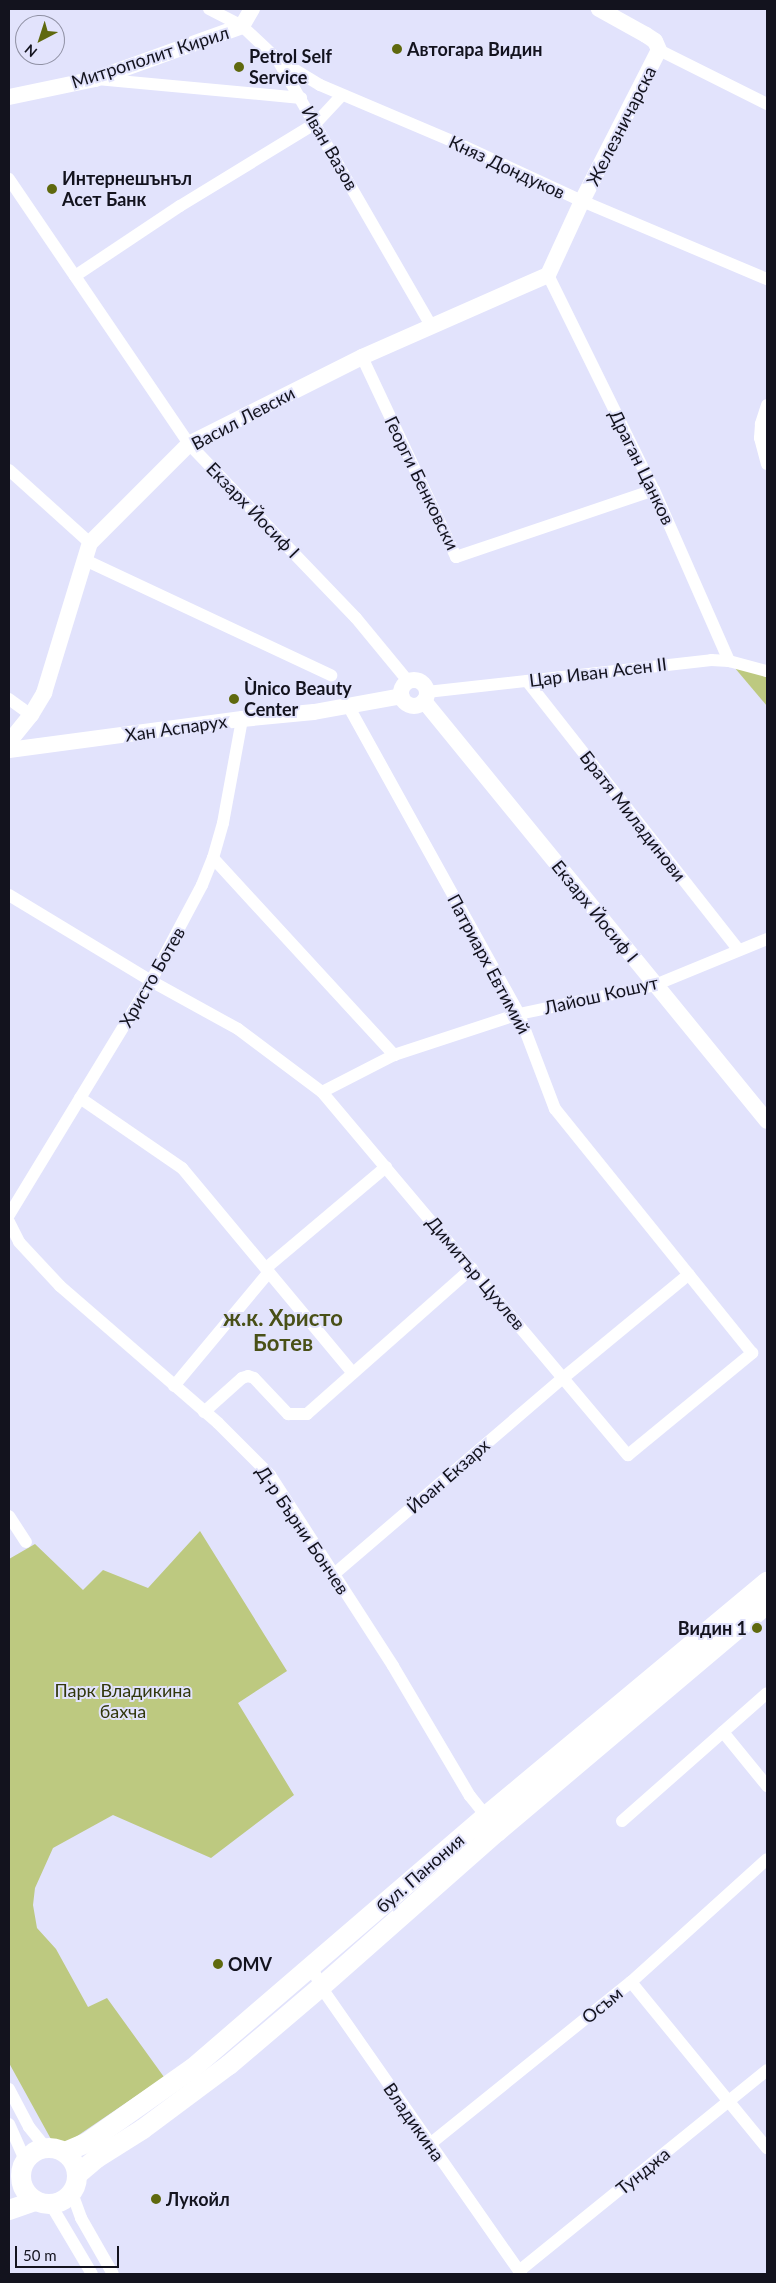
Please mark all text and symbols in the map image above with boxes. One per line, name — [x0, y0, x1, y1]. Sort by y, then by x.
north arrow — [15, 15, 65, 65]
street label: Митрополит Кирил — [69, 21, 231, 93]
place label: Автогара Видин — [407, 38, 542, 60]
text: N — [21, 41, 40, 61]
marker: Автогара Видин — [391, 43, 403, 55]
place label: Petrol Self Service — [249, 46, 332, 88]
marker: Petrol Self Service — [233, 61, 245, 73]
street label: Железничарска — [582, 63, 660, 189]
street label: Иван Вазов — [297, 102, 363, 194]
street label: Княз Дондуков — [445, 131, 569, 203]
place label: Интернешънъл Асет Банк — [62, 168, 192, 210]
marker: Интернешънъл Асет Банк — [46, 183, 58, 195]
street label: Васил Левски — [188, 382, 298, 454]
street label: Драган Цанков — [605, 406, 679, 528]
street label: Георги Бенковски — [380, 413, 464, 553]
street label: Екзарх Йосиф I — [202, 458, 304, 562]
street label: Цар Иван Асен II — [528, 653, 668, 691]
place label: Ùnico Beauty Center — [244, 678, 352, 721]
marker: Ùnico Beauty Center — [228, 693, 240, 705]
street label: Хан Аспарух — [124, 710, 228, 746]
street label: Братя Миладинови — [575, 747, 691, 885]
street label: Екзарх Йосиф I — [547, 856, 643, 966]
street label: Патриарх Евтимий — [443, 890, 535, 1038]
street label: Христо Ботев — [115, 923, 189, 1031]
street label: Лайош Кошут — [542, 971, 660, 1019]
street label: Димитър Цухлев — [422, 1212, 530, 1334]
district label: ж.к. Христо Ботев — [223, 1304, 343, 1355]
street label: Йоан Екзарх — [402, 1434, 494, 1518]
street label: Д-р Бърни Бончев — [252, 1461, 354, 1599]
place label: Видин 1 — [678, 1617, 747, 1639]
marker: Видин 1 — [751, 1622, 763, 1634]
park label: Парк Владикина бахча — [55, 1680, 191, 1722]
street label: бул. Панония — [372, 1829, 468, 1917]
place label: OMV — [228, 1953, 272, 1975]
marker: OMV — [212, 1958, 224, 1970]
street label: Осъм — [577, 1982, 627, 2028]
street label: Владикина — [379, 2079, 449, 2165]
street label: Тунджа — [612, 2143, 674, 2199]
place label: Лукойл — [166, 2188, 230, 2210]
marker: Лукойл — [150, 2193, 162, 2205]
scale bar — [18, 2236, 121, 2268]
text: 50 m — [23, 2246, 57, 2264]

